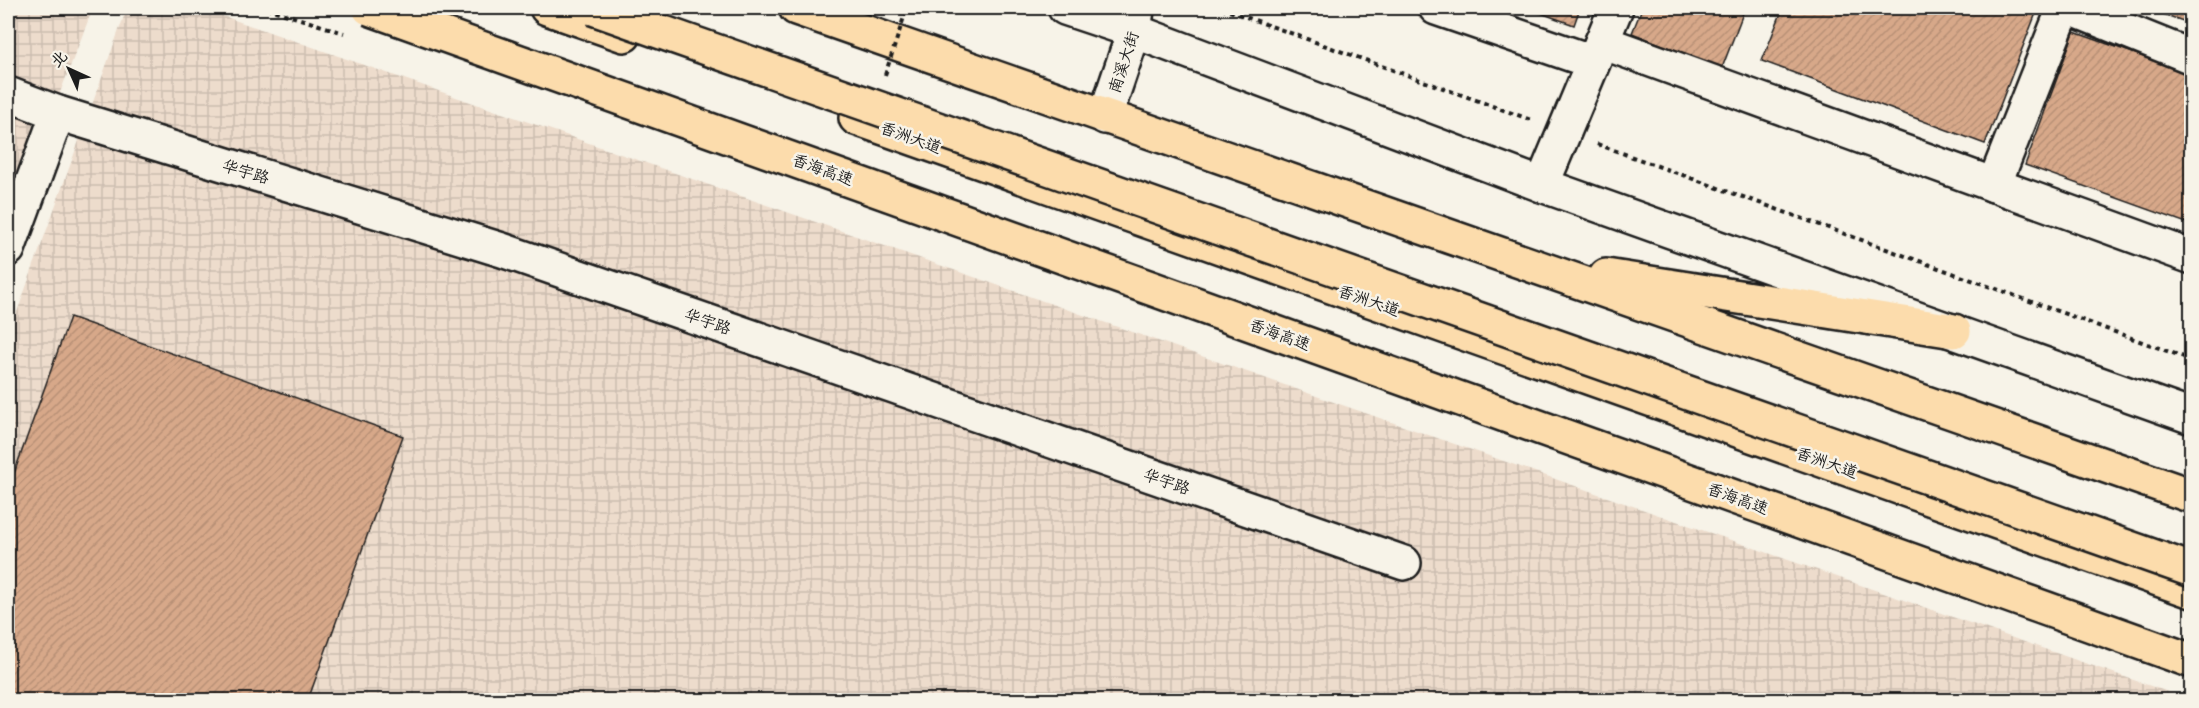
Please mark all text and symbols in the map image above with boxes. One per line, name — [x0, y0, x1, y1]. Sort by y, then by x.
street label: 南溪大街 — [1104, 28, 1142, 96]
north arrow — [39, 39, 99, 99]
text: 北 — [46, 46, 71, 71]
street label: 香洲大道 — [878, 117, 944, 157]
street label: 香海高速 — [790, 149, 856, 189]
street label: 华宇路 — [220, 154, 272, 188]
street label: 香洲大道 — [1335, 280, 1403, 320]
street label: 华宇路 — [682, 304, 734, 338]
street label: 香海高速 — [1247, 314, 1313, 354]
street label: 香洲大道 — [1793, 442, 1861, 482]
street label: 华宇路 — [1141, 464, 1193, 498]
street label: 香海高速 — [1705, 478, 1771, 518]

